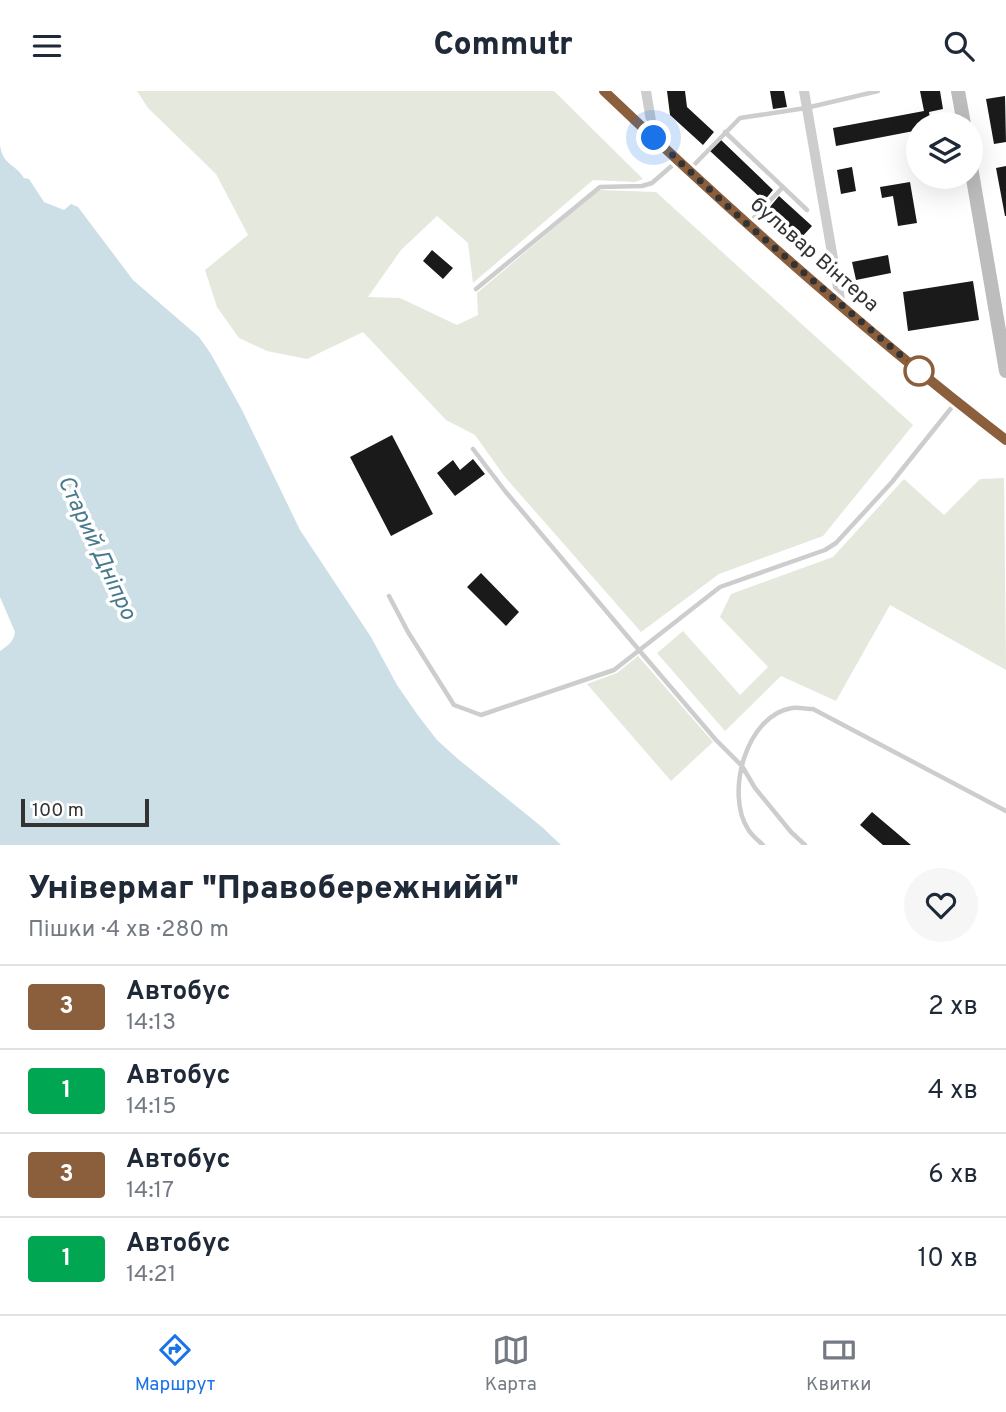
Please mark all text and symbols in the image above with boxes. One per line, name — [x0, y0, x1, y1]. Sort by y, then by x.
text: Commutr — [433, 26, 573, 66]
icon: menu — [28, 27, 66, 65]
icon: search — [940, 27, 978, 65]
map controls — [906, 112, 983, 189]
button: layers — [906, 112, 983, 189]
your location — [636, 120, 671, 155]
street label: бульвар Вінтера — [744, 192, 884, 318]
unlabelled marker — [904, 356, 934, 386]
water label: Старий Дніпро — [50, 471, 142, 625]
scale bar — [21, 796, 149, 828]
text: 100 m — [32, 799, 84, 823]
button: heart — [904, 868, 978, 942]
text: Універмаг "Правобережнийй" — [28, 869, 519, 911]
text: Пішки · 4 хв · 280 m — [28, 916, 229, 945]
text: Автобус — [126, 976, 231, 1009]
text: 2 хв — [928, 991, 978, 1024]
text: 3 — [59, 992, 74, 1022]
text: 14:13 — [126, 1009, 176, 1038]
text: Автобус — [126, 1060, 231, 1093]
text: 4 хв — [928, 1075, 978, 1108]
text: 1 — [62, 1076, 71, 1106]
text: 14:15 — [126, 1093, 176, 1122]
text: Автобус — [126, 1144, 231, 1177]
text: 6 хв — [928, 1159, 978, 1192]
text: 3 — [59, 1160, 74, 1190]
text: 14:17 — [126, 1177, 174, 1206]
text: Автобус — [126, 1228, 231, 1261]
text: 10 хв — [917, 1243, 978, 1276]
text: 1 — [62, 1244, 71, 1274]
text: 14:21 — [126, 1261, 176, 1290]
tab: Маршрут — [135, 1331, 215, 1397]
tab: Карта — [485, 1331, 537, 1397]
tab: Квитки — [806, 1331, 871, 1397]

